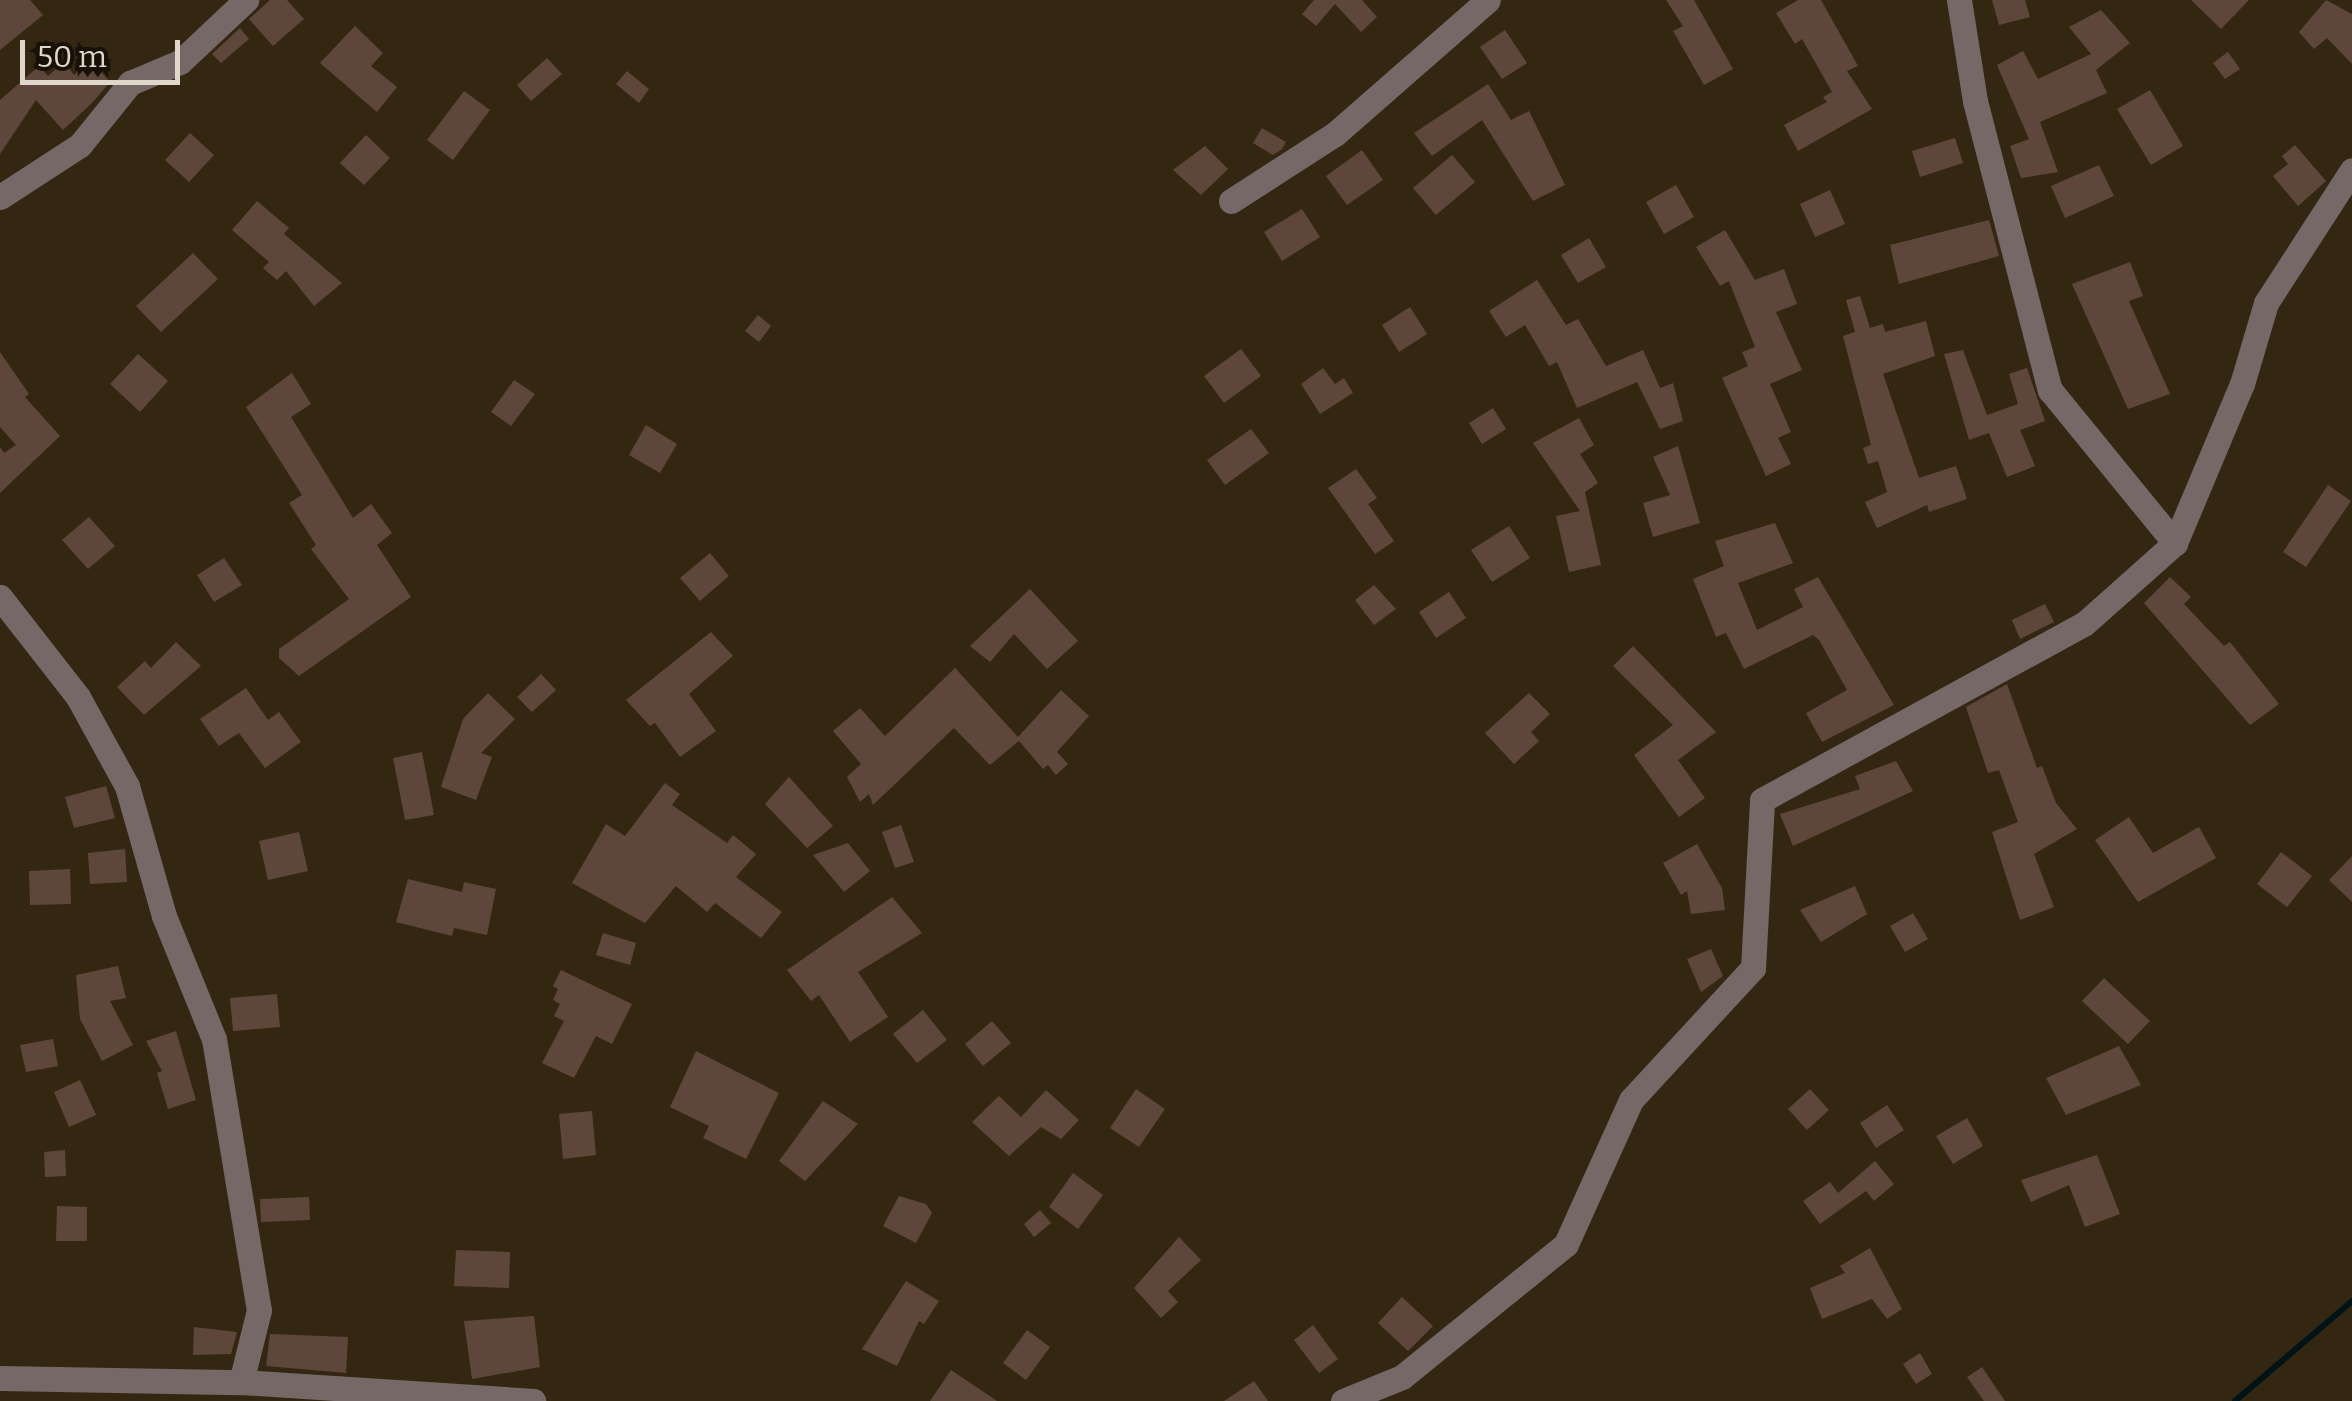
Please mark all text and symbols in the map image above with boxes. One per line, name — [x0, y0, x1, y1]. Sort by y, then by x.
scale bar — [25, 20, 185, 82]
text: 50 m — [37, 39, 107, 75]

